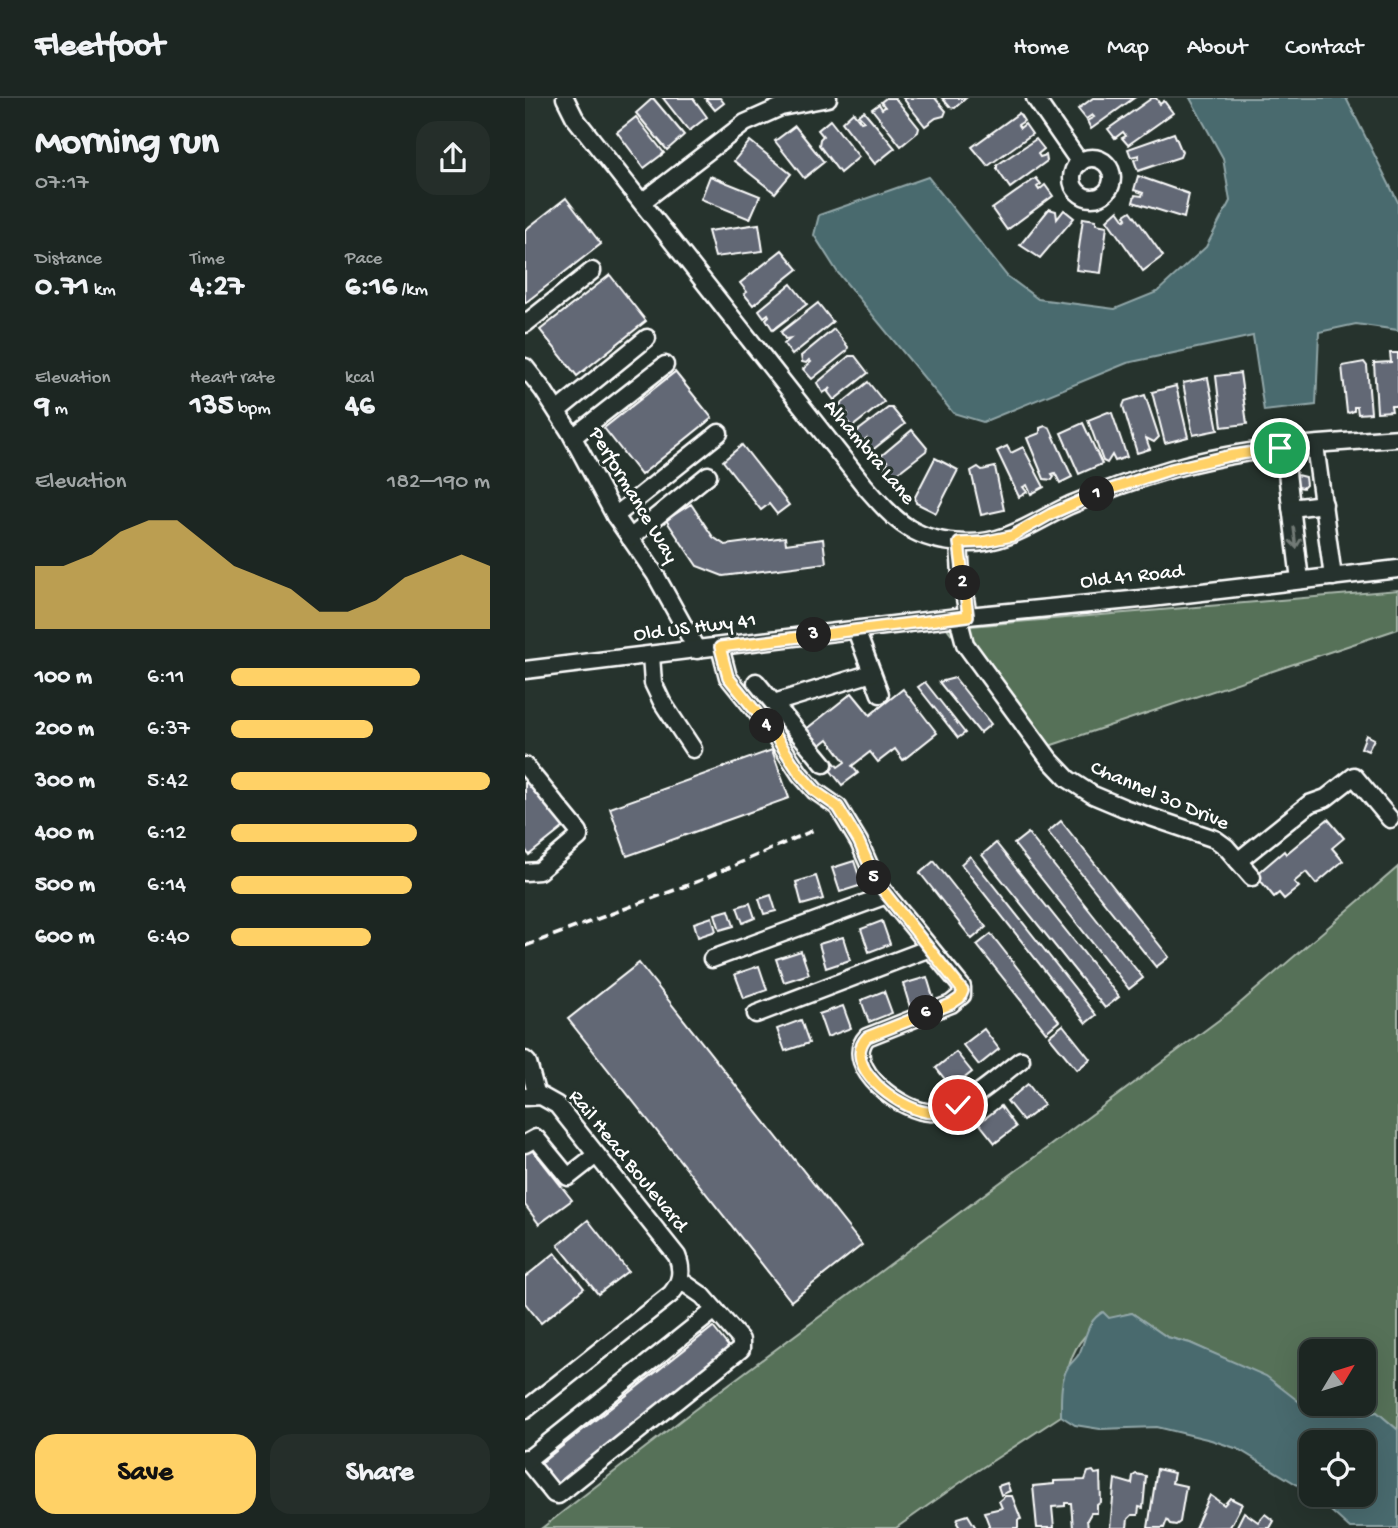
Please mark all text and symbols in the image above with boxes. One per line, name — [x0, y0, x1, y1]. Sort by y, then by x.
text: Fleetfoot — [35, 29, 165, 67]
text: Home — [1013, 34, 1069, 63]
text: Map — [1107, 34, 1149, 63]
text: About — [1187, 34, 1247, 63]
text: Contact — [1285, 34, 1363, 63]
button: share — [416, 121, 490, 195]
text: Morning run — [35, 122, 219, 166]
text: 07:17 — [35, 170, 89, 197]
text: Distance — [35, 248, 102, 271]
text: Time — [190, 248, 225, 271]
text: Pace — [345, 248, 382, 271]
text: 0.71 — [35, 271, 89, 306]
text: 4:27 — [190, 271, 244, 306]
text: 6:16 — [345, 271, 397, 306]
text: km — [89, 279, 116, 302]
text: /km — [397, 279, 428, 302]
text: Elevation — [35, 367, 111, 390]
text: Heart rate — [190, 367, 275, 390]
text: kcal — [345, 367, 375, 390]
text: 9 — [35, 390, 50, 425]
text: 135 — [190, 390, 233, 425]
text: 46 — [345, 390, 374, 425]
street label: Alhambra Lane — [817, 395, 920, 512]
text: m — [50, 398, 68, 421]
text: bpm — [233, 398, 271, 421]
pin — [1250, 418, 1310, 478]
street label: Performance Way — [581, 423, 682, 568]
icon: arrive — [1261, 429, 1299, 467]
text: Elevation — [35, 469, 126, 496]
text: 182–190 m — [387, 469, 490, 496]
pin: 1 — [1079, 476, 1115, 512]
text: 1 — [1093, 482, 1100, 505]
one-way arrow — [1288, 527, 1301, 549]
street label: Old 41 Road — [1079, 560, 1187, 596]
pin: 2 — [945, 566, 981, 601]
text: 2 — [958, 571, 967, 594]
street label: Old US Hwy 41 — [632, 609, 758, 649]
pin: 3 — [797, 618, 831, 652]
text: 3 — [809, 623, 818, 646]
text: 100 m — [35, 664, 92, 691]
text: 6:11 — [147, 664, 184, 691]
pin: 4 — [749, 708, 785, 744]
text: 4 — [762, 714, 771, 737]
text: 200 m — [35, 716, 94, 743]
text: 6:37 — [147, 716, 190, 743]
street label: Channel 30 Drive — [1086, 757, 1233, 838]
text: 300 m — [35, 768, 95, 795]
text: 5:42 — [147, 768, 188, 795]
text: 400 m — [35, 820, 94, 847]
text: 6:12 — [147, 820, 186, 847]
pin: 5 — [857, 860, 891, 896]
text: 5 — [869, 866, 879, 889]
text: 500 m — [35, 872, 95, 899]
text: 6:14 — [147, 872, 186, 899]
text: 600 m — [35, 924, 95, 951]
text: 6:40 — [147, 924, 190, 951]
pin: 6 — [909, 996, 943, 1030]
text: 6 — [921, 1001, 930, 1024]
pin — [928, 1075, 988, 1135]
street label: Rail Head Boulevard — [562, 1086, 693, 1240]
icon: check — [939, 1086, 977, 1124]
north arrow — [1299, 1339, 1375, 1416]
map controls — [1299, 1339, 1376, 1507]
button: locate — [1299, 1430, 1376, 1507]
button: Save — [35, 1434, 256, 1514]
button: Share — [270, 1434, 490, 1514]

